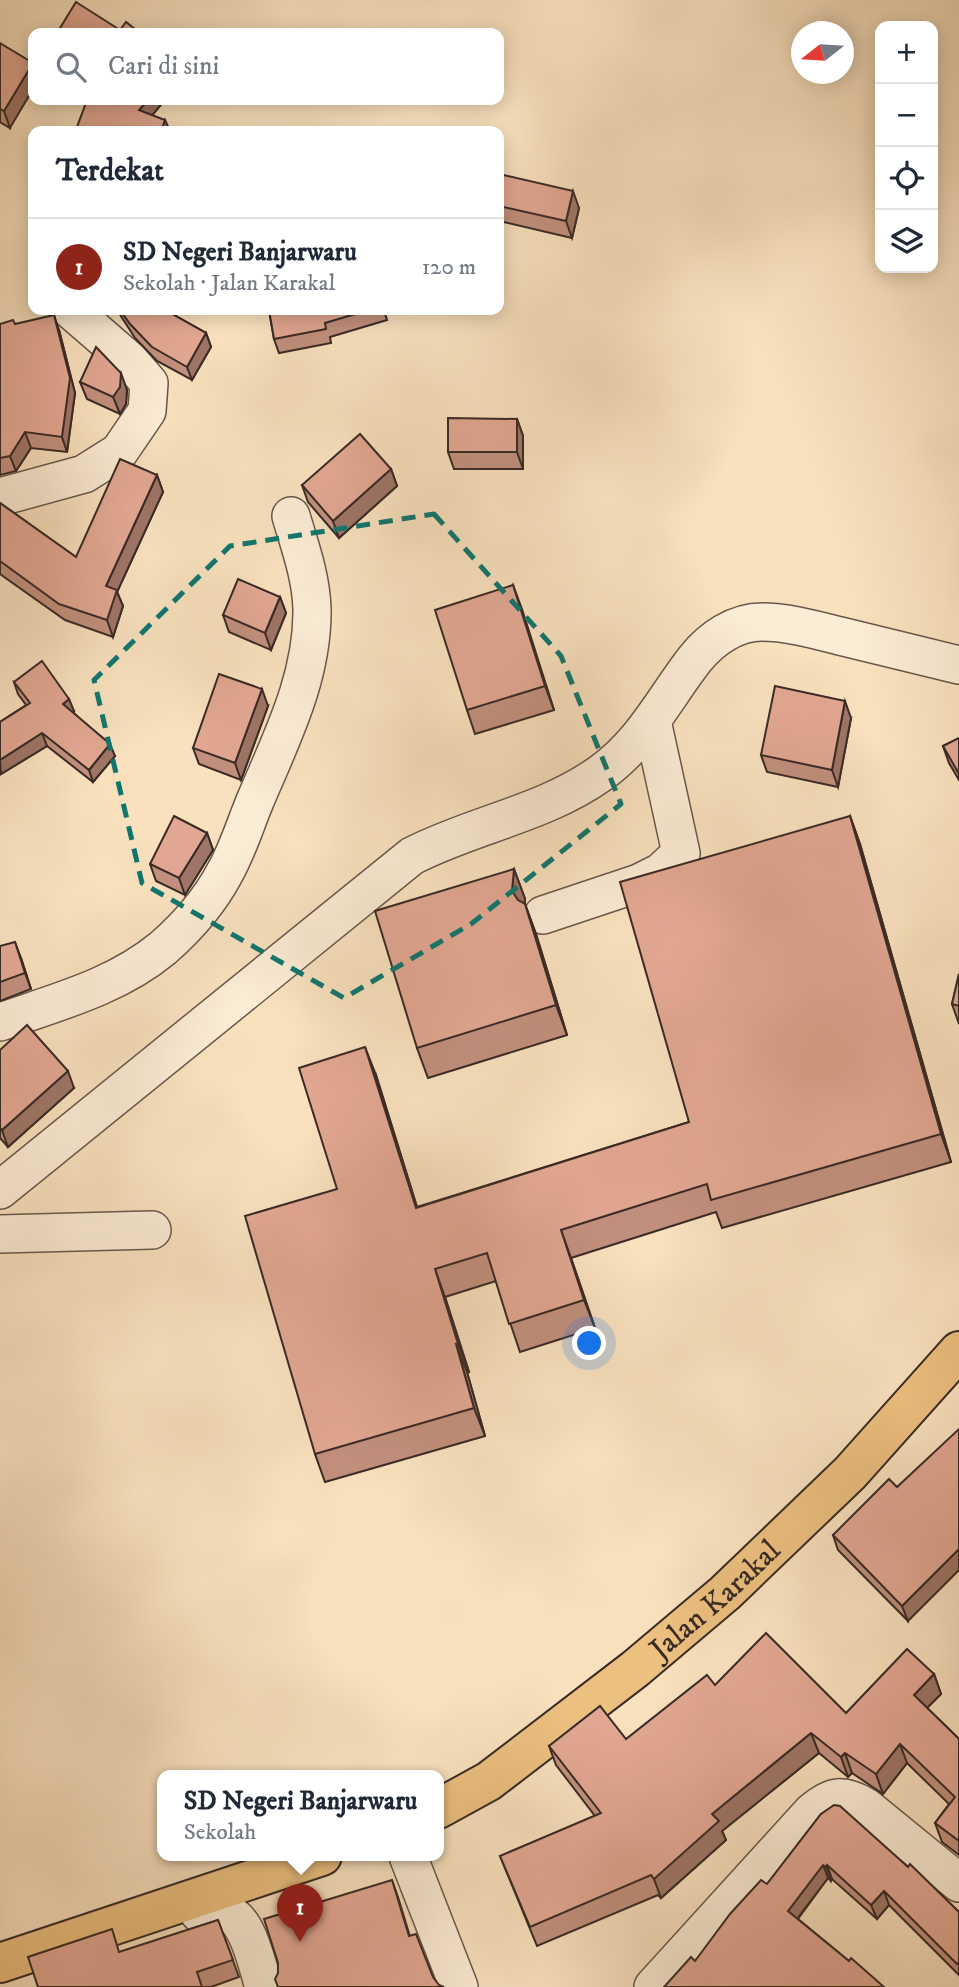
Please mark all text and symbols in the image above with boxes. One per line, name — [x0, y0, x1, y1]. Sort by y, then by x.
north arrow — [791, 21, 854, 84]
map controls — [875, 21, 938, 273]
button: + — [875, 21, 938, 84]
search box — [28, 28, 504, 105]
icon: search — [52, 48, 90, 86]
text: Cari di sini — [108, 50, 219, 83]
button: − — [875, 84, 938, 147]
button: locate — [875, 147, 938, 210]
text: Terdekat — [56, 153, 164, 190]
button: layers — [875, 210, 938, 273]
text: SD Negeri Banjarwaru — [123, 236, 357, 269]
text: 1 — [75, 253, 83, 282]
text: 120 m — [422, 253, 476, 282]
text: Sekolah · Jalan Karakal — [123, 269, 335, 298]
your location — [572, 1326, 606, 1360]
street label: Jalan Karakal — [641, 1533, 789, 1670]
popup — [157, 1770, 444, 1861]
text: SD Negeri Banjarwaru — [184, 1785, 417, 1818]
text: Sekolah — [184, 1818, 256, 1847]
pin: 1 — [277, 1884, 323, 1942]

